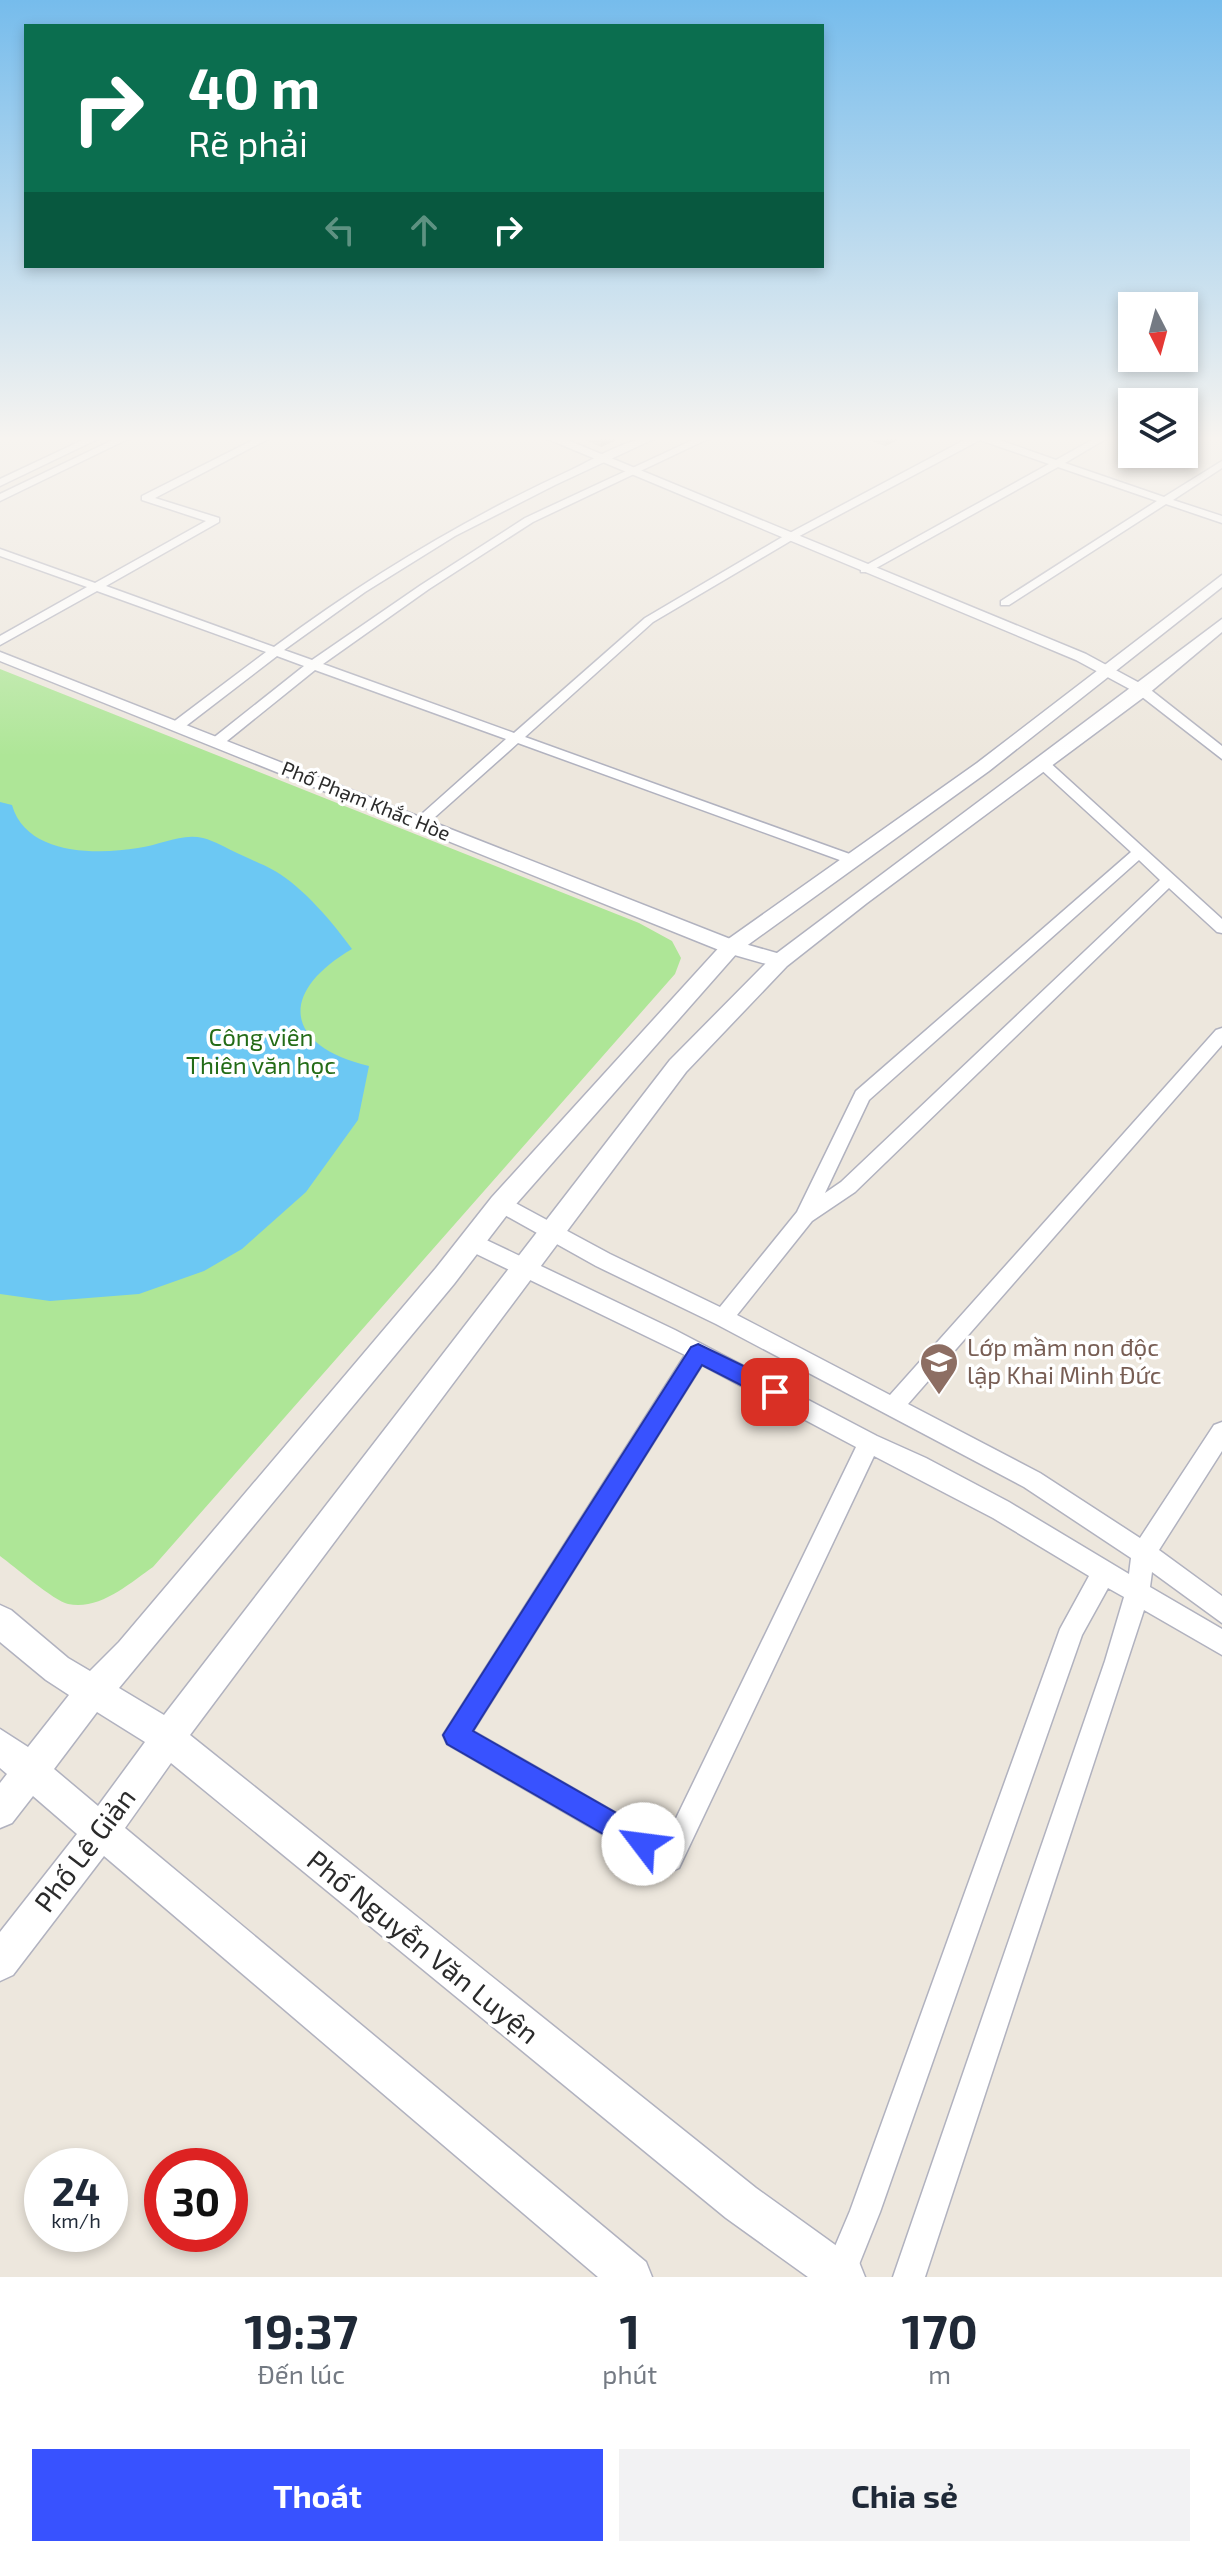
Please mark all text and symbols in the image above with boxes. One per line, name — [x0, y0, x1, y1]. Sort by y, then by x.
text: 40 m — [188, 53, 320, 120]
icon: right — [56, 56, 160, 160]
text: Rẽ phải — [188, 121, 308, 164]
icon: left — [318, 208, 362, 252]
icon: ahead — [402, 208, 446, 252]
icon: right — [486, 208, 530, 252]
north arrow — [1118, 292, 1198, 372]
map controls — [1118, 292, 1198, 468]
button: layers — [1118, 388, 1198, 468]
street label: Phố Phạm Khắc Hòe — [279, 755, 454, 845]
park label: Công viên Thiên văn học — [186, 1022, 336, 1079]
place label: Lớp mầm non độc lập Khai Minh Đức — [967, 1332, 1162, 1389]
school or university icon: Lớp mầm non độc lập Khai Minh Đức — [918, 1341, 960, 1396]
pin — [741, 1358, 809, 1426]
icon: arrive — [753, 1370, 797, 1414]
street label: Phố Lê Giản — [26, 1781, 142, 1918]
position arrow — [601, 1802, 685, 1886]
street label: Phố Nguyễn Văn Luyện — [301, 1842, 546, 2050]
speed limit sign: 30 — [144, 2148, 248, 2252]
text: 24 — [52, 2166, 100, 2214]
text: km/h — [51, 2208, 101, 2232]
text: 19:37 — [244, 2301, 358, 2359]
text: 1 — [619, 2301, 640, 2359]
text: 170 — [901, 2301, 978, 2359]
text: Đến lúc — [257, 2358, 345, 2389]
text: phút — [602, 2358, 657, 2389]
text: m — [928, 2358, 951, 2389]
button: Thoát — [32, 2449, 603, 2541]
button: Chia sẻ — [619, 2449, 1190, 2541]

